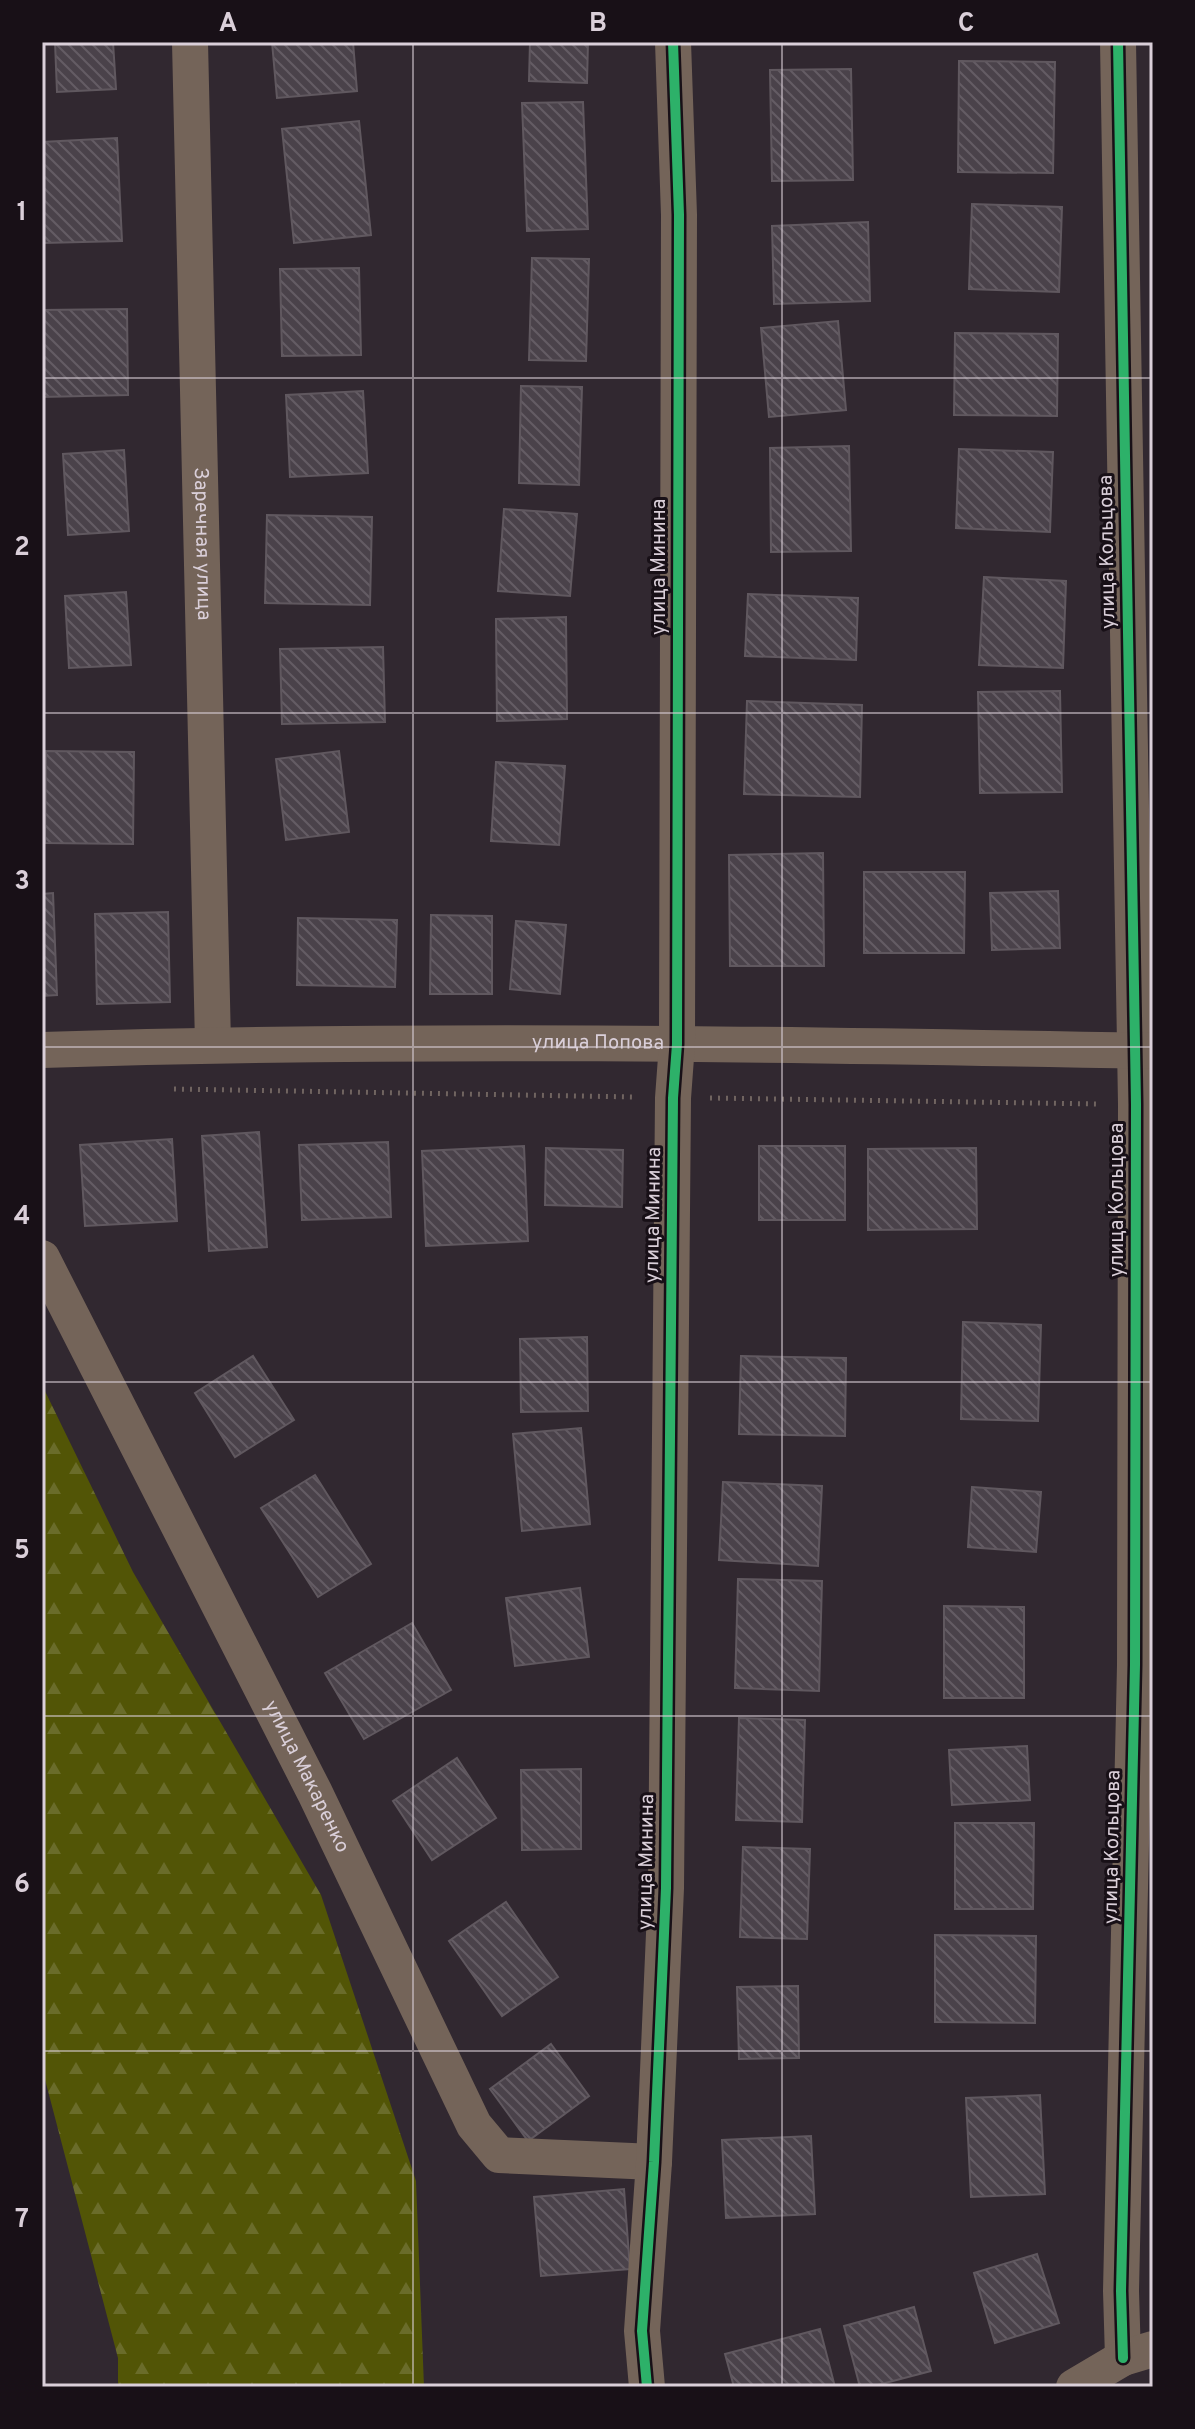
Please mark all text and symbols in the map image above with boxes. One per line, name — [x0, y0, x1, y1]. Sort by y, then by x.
text: A — [219, 8, 237, 41]
text: B — [589, 8, 607, 41]
text: C — [958, 8, 974, 41]
text: 1 — [17, 197, 27, 230]
street label: Заречная улица — [187, 467, 216, 621]
street label: улица Кольцова — [1094, 475, 1122, 629]
street label: улица Минина — [647, 499, 673, 635]
text: 2 — [14, 532, 30, 565]
text: 3 — [14, 866, 30, 899]
street label: улица Попова — [532, 1030, 664, 1057]
street label: улица Кольцова — [1105, 1123, 1131, 1277]
street label: улица Минина — [640, 1147, 668, 1283]
text: 4 — [14, 1201, 30, 1234]
text: 5 — [14, 1535, 30, 1568]
street label: улица Макаренко — [257, 1696, 355, 1857]
street label: улица Кольцова — [1099, 1770, 1127, 1924]
street label: улица Минина — [633, 1794, 661, 1930]
text: 6 — [14, 1869, 30, 1902]
text: 7 — [15, 2204, 29, 2237]

